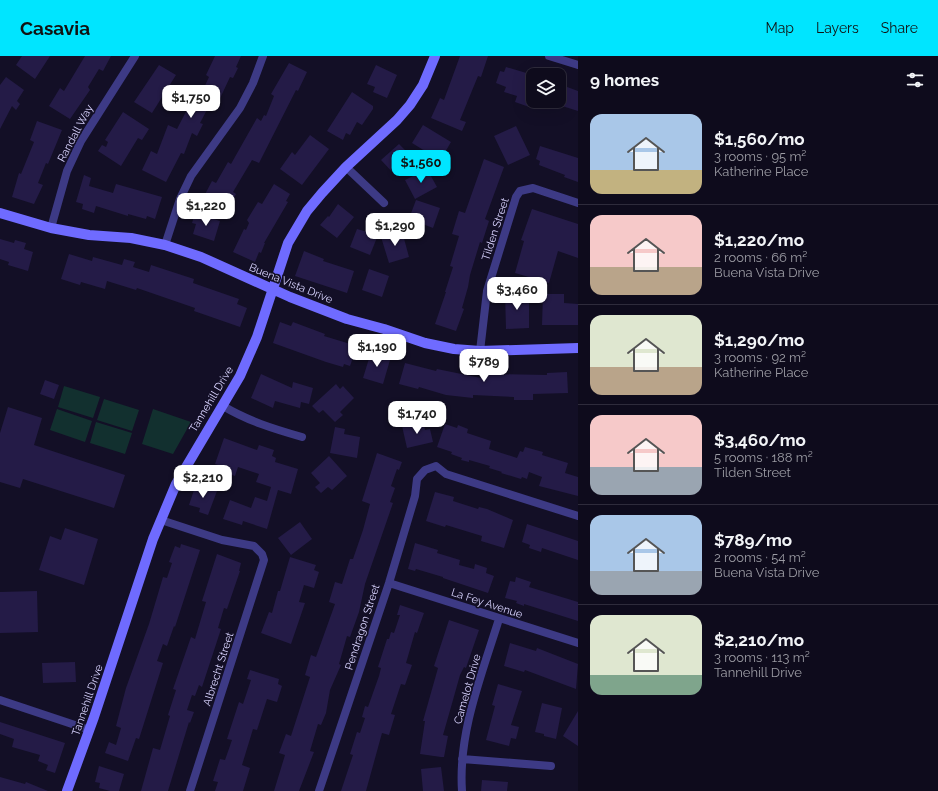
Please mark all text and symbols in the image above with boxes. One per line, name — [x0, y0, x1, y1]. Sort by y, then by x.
text: Casavia — [20, 17, 90, 39]
text: Map — [766, 20, 794, 36]
text: Layers — [816, 20, 859, 36]
text: Share — [881, 20, 918, 36]
map controls — [526, 68, 566, 108]
button: layers — [526, 68, 566, 108]
icon: filters — [904, 69, 926, 91]
text: 9 homes — [590, 70, 659, 90]
pin: $1,750 — [158, 85, 224, 119]
text: $1,750 — [171, 90, 211, 105]
street label: Randall Way — [55, 102, 96, 164]
text: $1,560/mo — [714, 129, 805, 149]
icon: home — [622, 130, 670, 178]
text: 3 rooms · 95 m² — [714, 149, 806, 164]
pin: $1,560 — [388, 150, 454, 184]
text: $1,560 — [401, 155, 441, 170]
text: Katherine Place — [714, 164, 808, 179]
pin: $1,220 — [173, 193, 239, 227]
street label: Tilden Street — [479, 196, 512, 262]
text: $1,220 — [186, 198, 226, 213]
pin: $1,290 — [362, 213, 428, 247]
text: $1,290 — [375, 218, 415, 233]
text: $1,220/mo — [714, 230, 804, 250]
icon: home — [622, 231, 670, 279]
text: 2 rooms · 66 m² — [714, 250, 807, 265]
street label: Buena Vista Drive — [247, 261, 335, 306]
text: Buena Vista Drive — [714, 265, 819, 280]
pin: $3,460 — [484, 277, 550, 311]
text: $3,460 — [496, 282, 538, 297]
text: $1,290/mo — [714, 330, 804, 350]
icon: home — [622, 331, 670, 379]
pin: $1,190 — [344, 334, 410, 368]
text: $1,190 — [357, 339, 397, 354]
pin: $789 — [460, 349, 508, 383]
text: 3 rooms · 92 m² — [714, 350, 806, 365]
text: $789 — [468, 354, 500, 369]
street label: Tannehill Drive — [187, 364, 236, 434]
text: Katherine Place — [714, 365, 808, 380]
pin: $1,740 — [384, 401, 450, 435]
text: $1,740 — [397, 406, 437, 421]
text: $3,460/mo — [714, 430, 806, 450]
icon: home — [622, 431, 670, 479]
text: 5 rooms · 188 m² — [714, 450, 813, 465]
pin: $2,210 — [170, 465, 236, 499]
text: Tilden Street — [714, 465, 791, 480]
text: $2,210 — [183, 470, 223, 485]
text: $789/mo — [714, 530, 792, 550]
icon: home — [622, 531, 670, 579]
text: 2 rooms · 54 m² — [714, 550, 806, 565]
text: Buena Vista Drive — [714, 565, 819, 580]
street label: Pendragon Street — [342, 582, 383, 672]
street label: La Fey Avenue — [449, 586, 525, 621]
street label: Albrecht Street — [200, 630, 237, 708]
text: $2,210/mo — [714, 630, 804, 650]
icon: home — [622, 631, 670, 679]
text: 3 rooms · 113 m² — [714, 650, 810, 665]
street label: Camelot Drive — [451, 652, 484, 726]
street label: Tannehill Drive — [69, 662, 106, 737]
text: Tannehill Drive — [714, 665, 802, 680]

